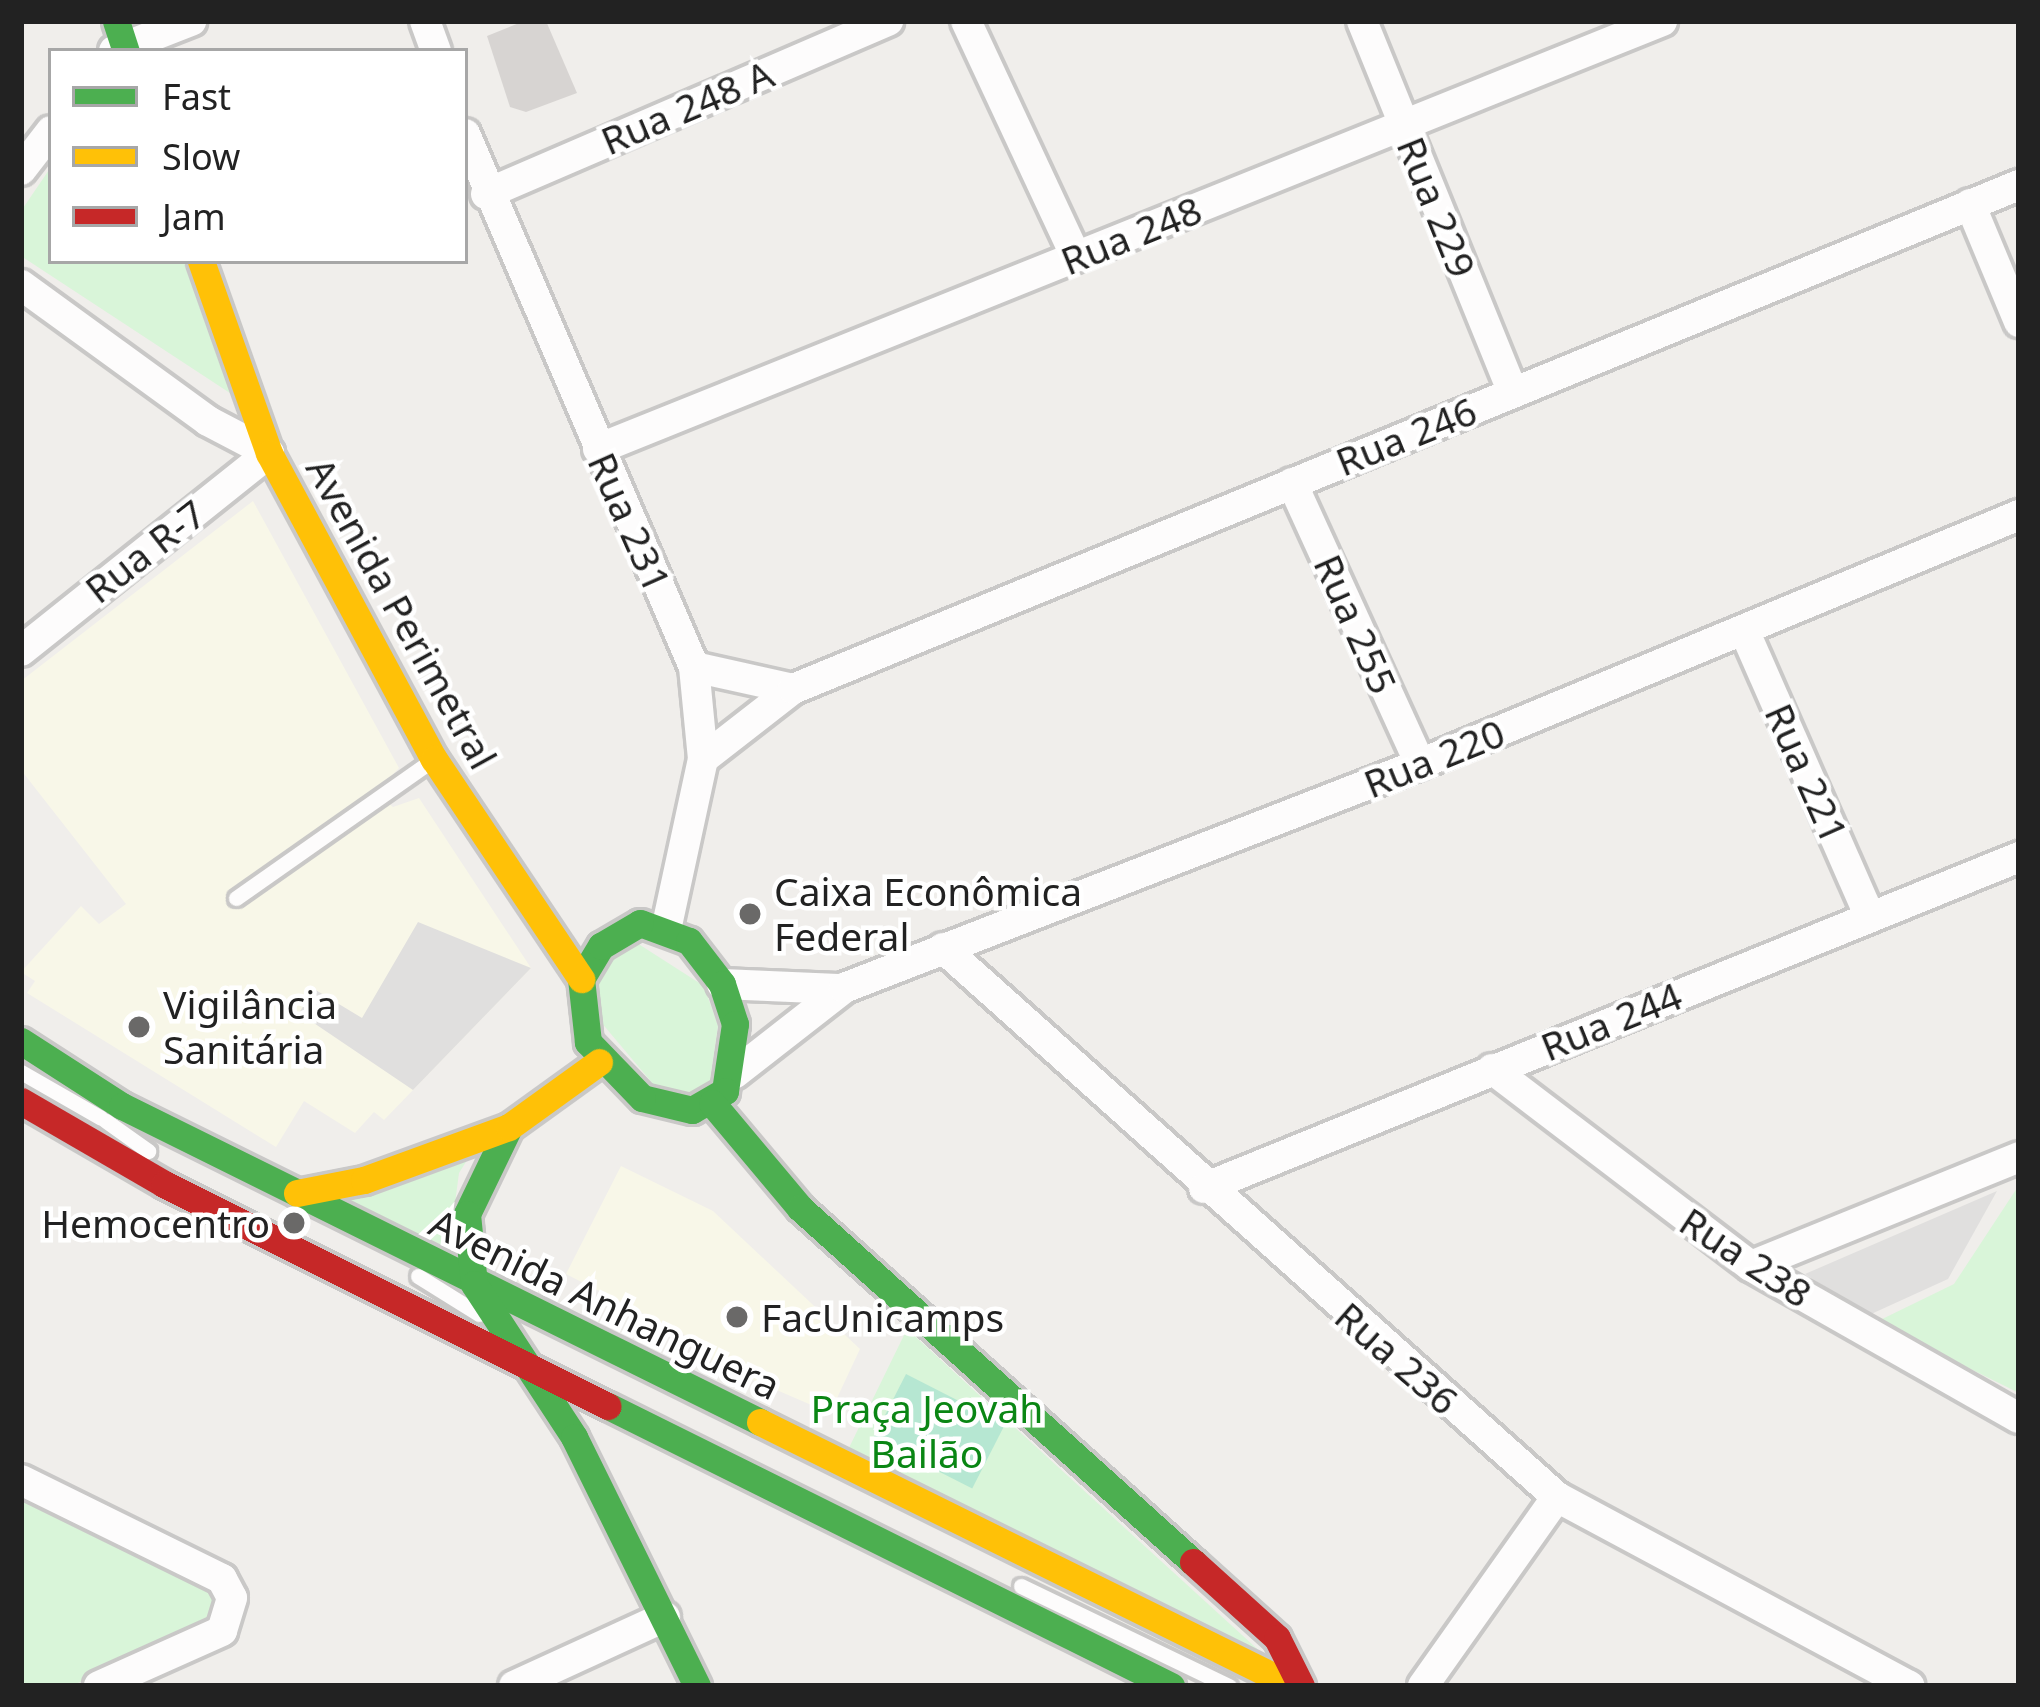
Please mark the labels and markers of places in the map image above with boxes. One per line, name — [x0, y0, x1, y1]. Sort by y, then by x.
place label: Caixa Econômica Federal — [774, 869, 1082, 960]
marker: Caixa Econômica Federal — [737, 901, 763, 927]
place label: Vigilância Sanitária — [163, 982, 337, 1073]
marker: Vigilância Sanitária — [126, 1014, 152, 1040]
place label: Hemocentro — [41, 1200, 270, 1246]
marker: Hemocentro — [281, 1210, 307, 1236]
place label: FacUnicamps — [761, 1294, 1004, 1340]
marker: FacUnicamps — [724, 1304, 750, 1330]

